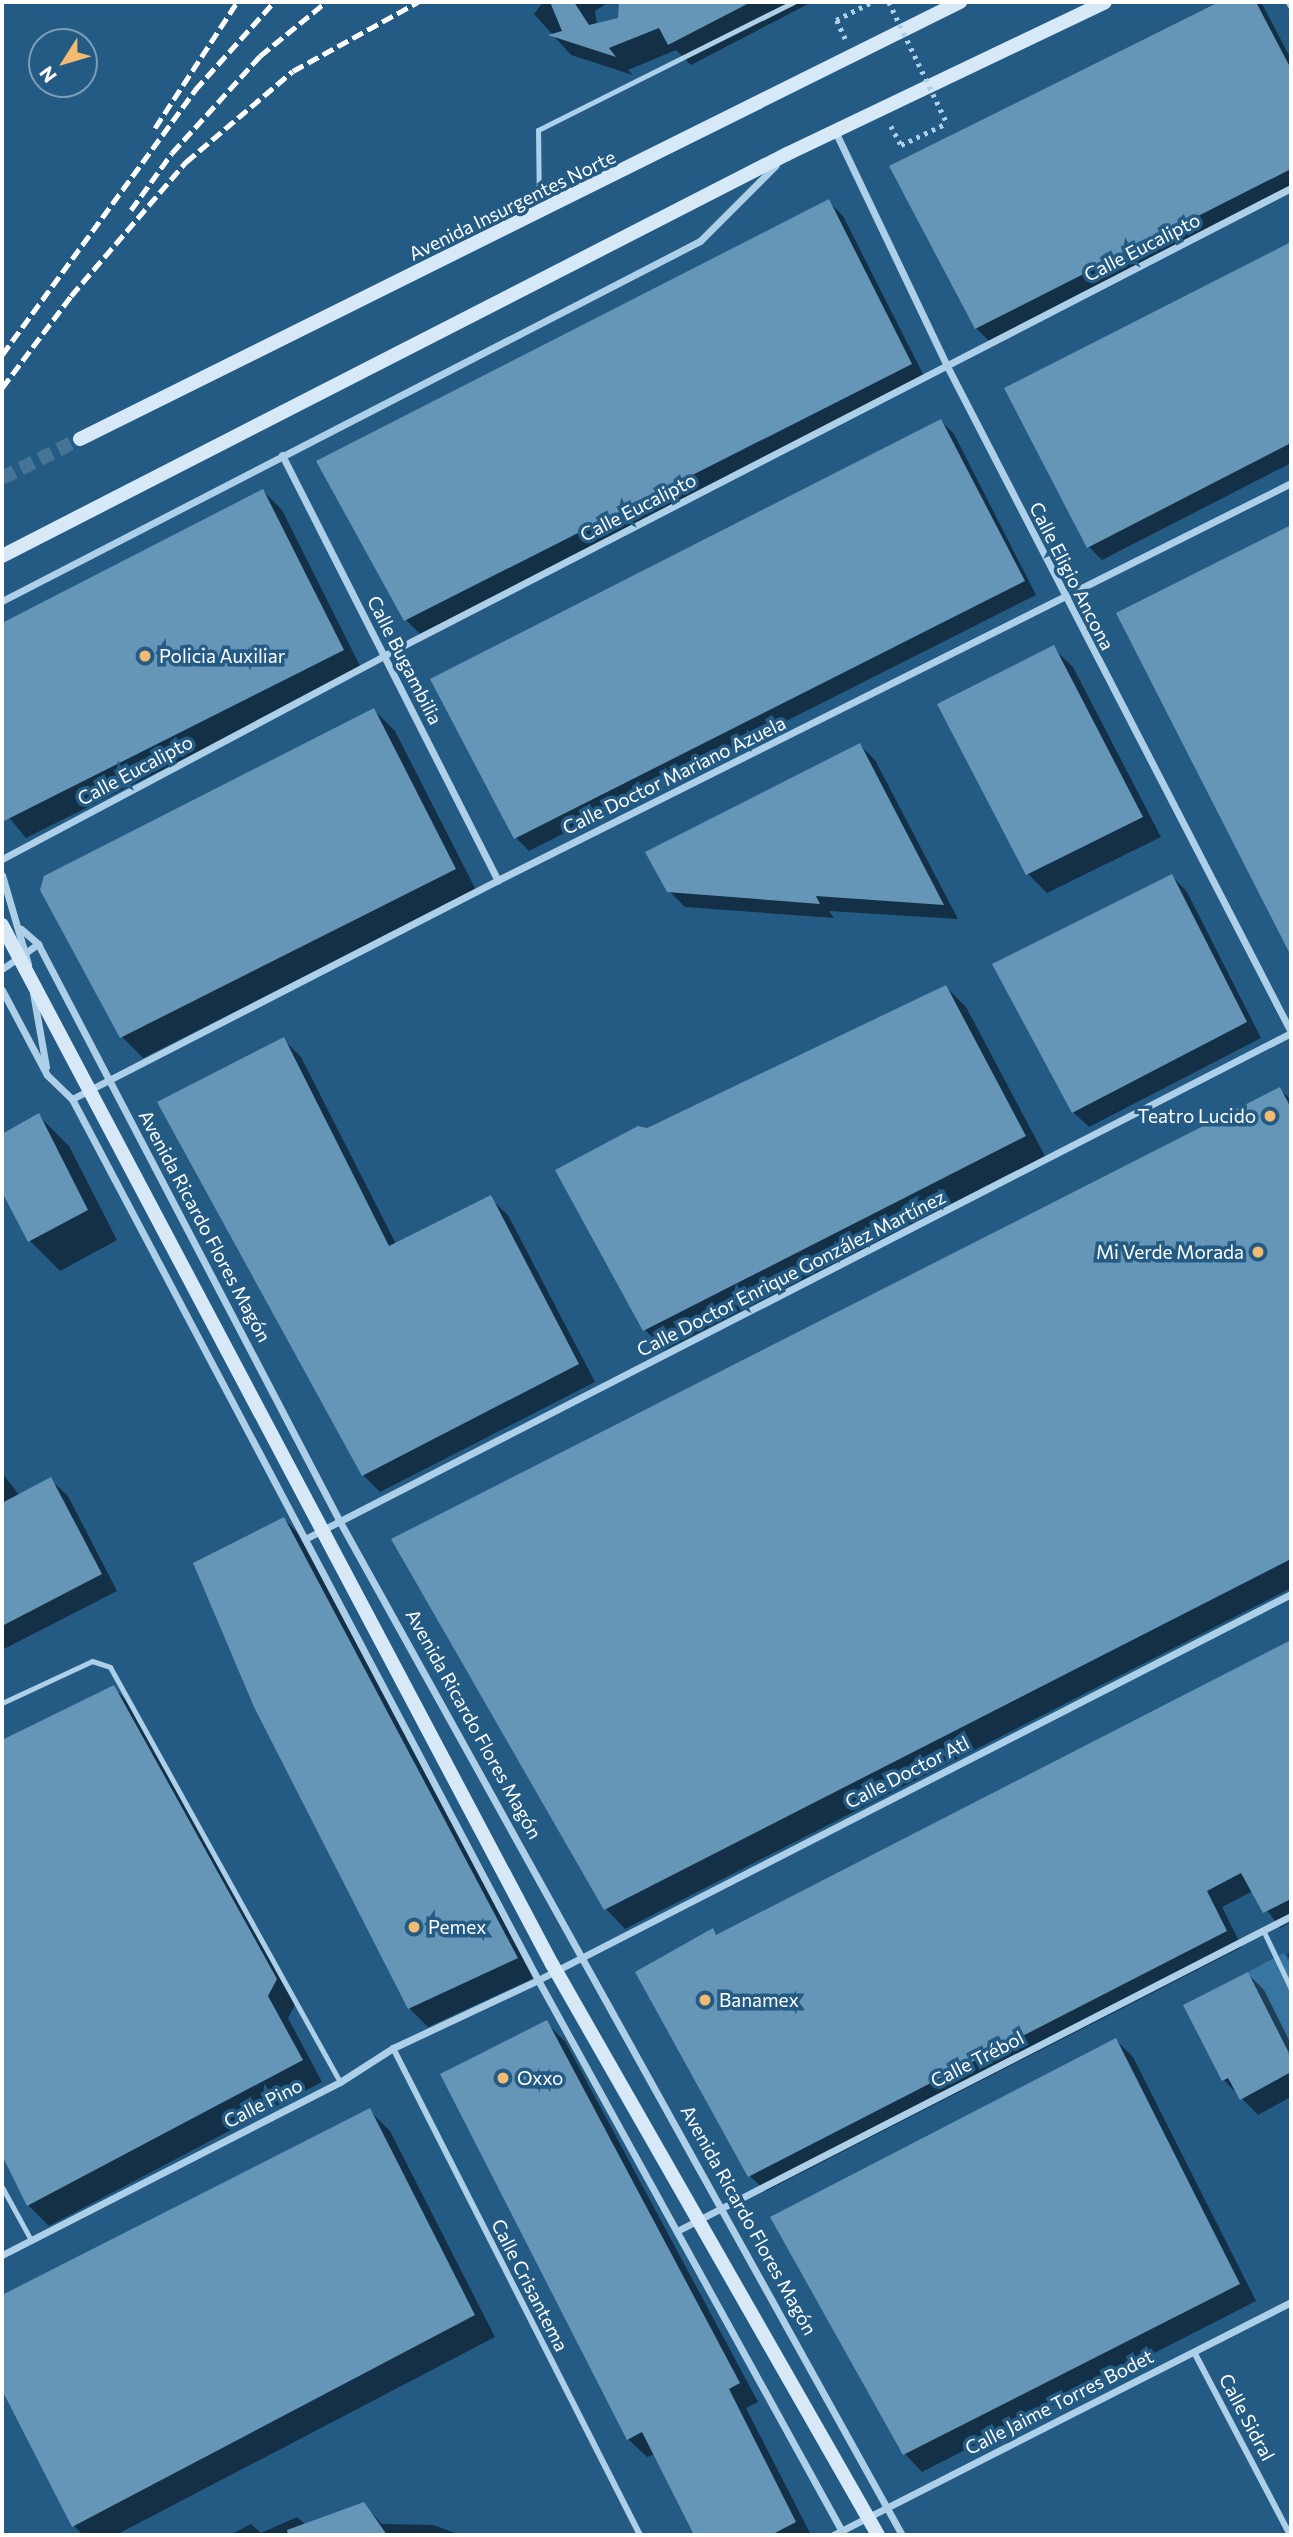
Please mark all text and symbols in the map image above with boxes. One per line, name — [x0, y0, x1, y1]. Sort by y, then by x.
north arrow — [28, 28, 98, 98]
text: N — [34, 62, 61, 87]
street label: Avenida Insurgentes Norte — [405, 145, 619, 265]
street label: Calle Eucalipto — [1080, 208, 1204, 286]
street label: Calle Eucalipto — [576, 468, 700, 546]
street label: Calle Eligio Ancona — [1025, 498, 1119, 654]
street label: Calle Bugambilia — [363, 592, 447, 728]
place label: Policia Auxiliar — [159, 645, 285, 667]
marker: Policia Auxiliar — [137, 648, 153, 664]
street label: Calle Doctor Mariano Azuela — [559, 711, 789, 839]
street label: Calle Eucalipto — [73, 730, 197, 810]
place label: Teatro Lucido — [1137, 1105, 1256, 1127]
street label: Avenida Ricardo Flores Magón — [134, 1106, 276, 1346]
marker: Teatro Lucido — [1262, 1108, 1278, 1124]
street label: Calle Doctor Enrique González Martínez — [633, 1185, 949, 1361]
place label: Mi Verde Morada — [1096, 1241, 1244, 1263]
marker: Mi Verde Morada — [1250, 1244, 1266, 1260]
street label: Avenida Ricardo Flores Magón — [401, 1605, 547, 1843]
street label: Calle Doctor Atl — [841, 1731, 973, 1813]
place label: Pemex — [428, 1916, 486, 1938]
marker: Pemex — [406, 1919, 422, 1935]
place label: Banamex — [719, 1989, 799, 2011]
marker: Banamex — [697, 1992, 713, 2008]
street label: Calle Trébol — [927, 2026, 1027, 2092]
place label: Oxxo — [517, 2067, 563, 2089]
marker: Oxxo — [495, 2070, 511, 2086]
street label: Calle Pino — [220, 2073, 306, 2133]
street label: Avenida Ricardo Flores Magón — [676, 2101, 822, 2339]
street label: Calle Crisantema — [487, 2215, 573, 2355]
street label: Calle Jaime Torres Bodet — [961, 2345, 1157, 2459]
street label: Calle Sidral — [1215, 2370, 1279, 2464]

